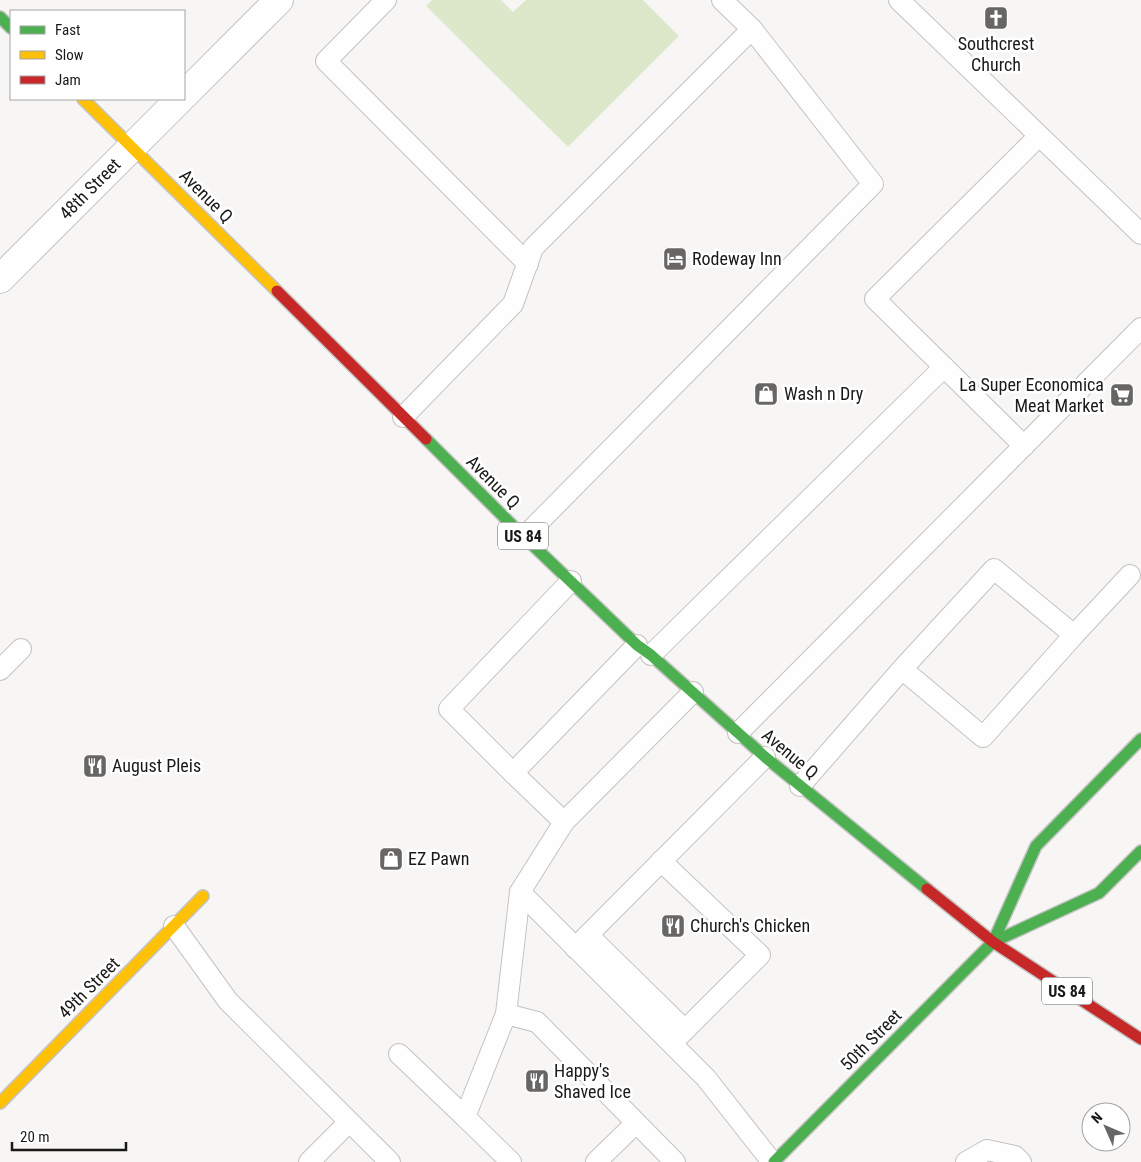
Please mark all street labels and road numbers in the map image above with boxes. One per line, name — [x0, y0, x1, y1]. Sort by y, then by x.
street label: 48th Street — [55, 154, 125, 224]
street label: Avenue Q — [175, 165, 237, 227]
street label: Avenue Q — [462, 451, 524, 513]
road number: US 84 — [498, 522, 548, 550]
street label: Avenue Q — [758, 724, 823, 783]
street label: 49th Street — [54, 953, 124, 1023]
road number: US 84 — [1042, 978, 1092, 1004]
street label: 50th Street — [836, 1005, 906, 1075]

